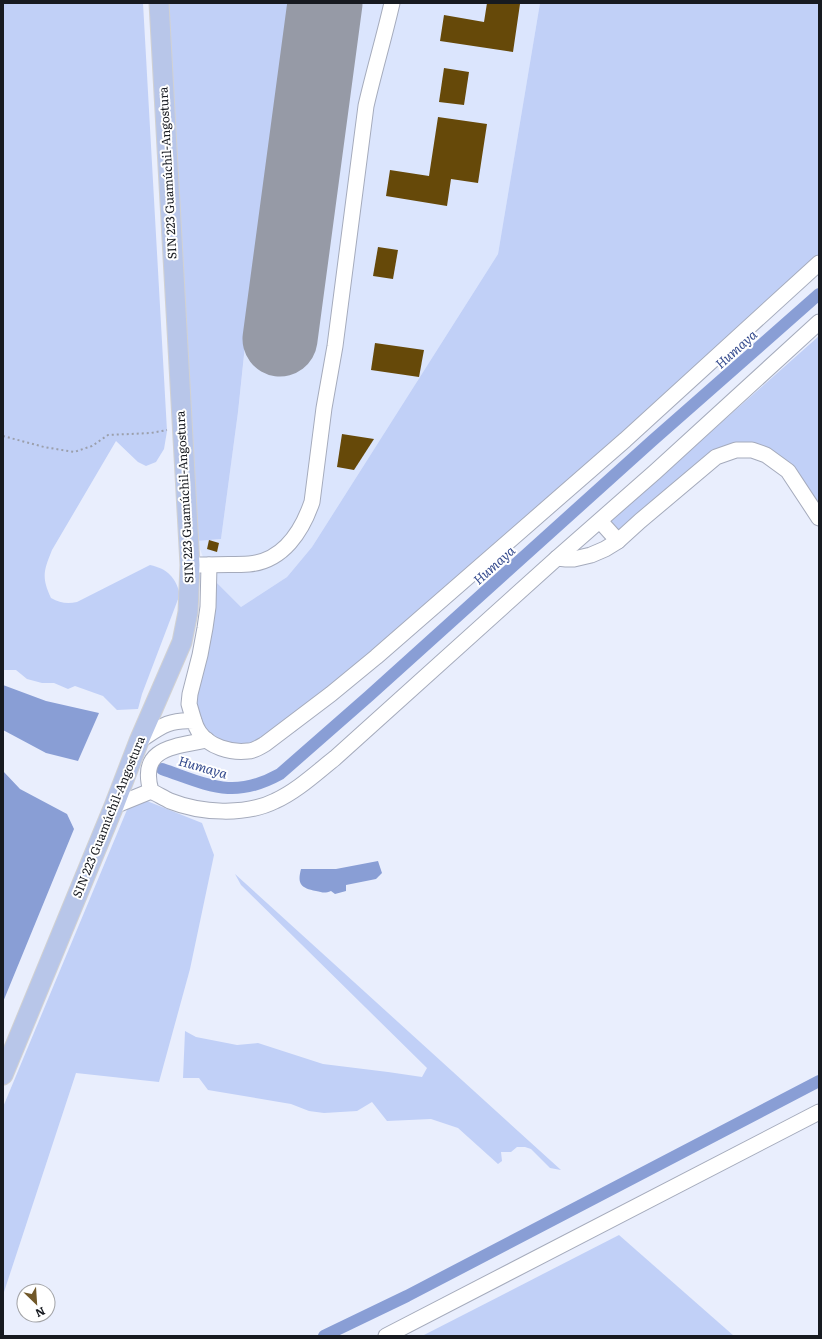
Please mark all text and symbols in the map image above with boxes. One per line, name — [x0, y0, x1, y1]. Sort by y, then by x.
street label: SIN 223 Guamúchil-Angostura — [153, 86, 181, 260]
water label: Humaya — [711, 324, 761, 372]
street label: SIN 223 Guamúchil-Angostura — [170, 410, 198, 584]
water label: Humaya — [469, 540, 519, 588]
street label: SIN 223 Guamúchil-Angostura — [67, 733, 149, 900]
water label: Humaya — [176, 750, 230, 783]
north arrow — [16, 1283, 56, 1323]
text: N — [33, 1304, 48, 1322]

